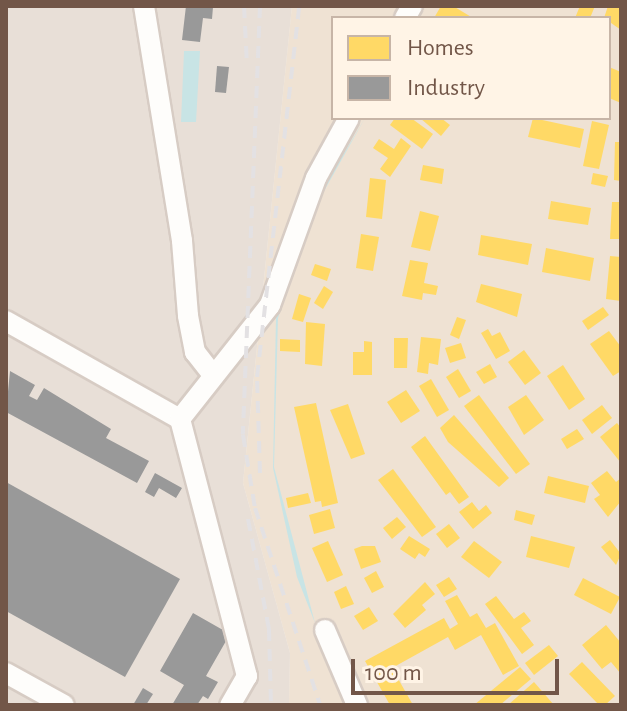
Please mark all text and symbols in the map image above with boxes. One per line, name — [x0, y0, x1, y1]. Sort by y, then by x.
legend — [331, 16, 611, 120]
text: Homes — [407, 36, 474, 60]
text: Industry — [407, 76, 485, 100]
scale bar — [355, 643, 563, 693]
text: 100 m — [365, 661, 422, 685]

